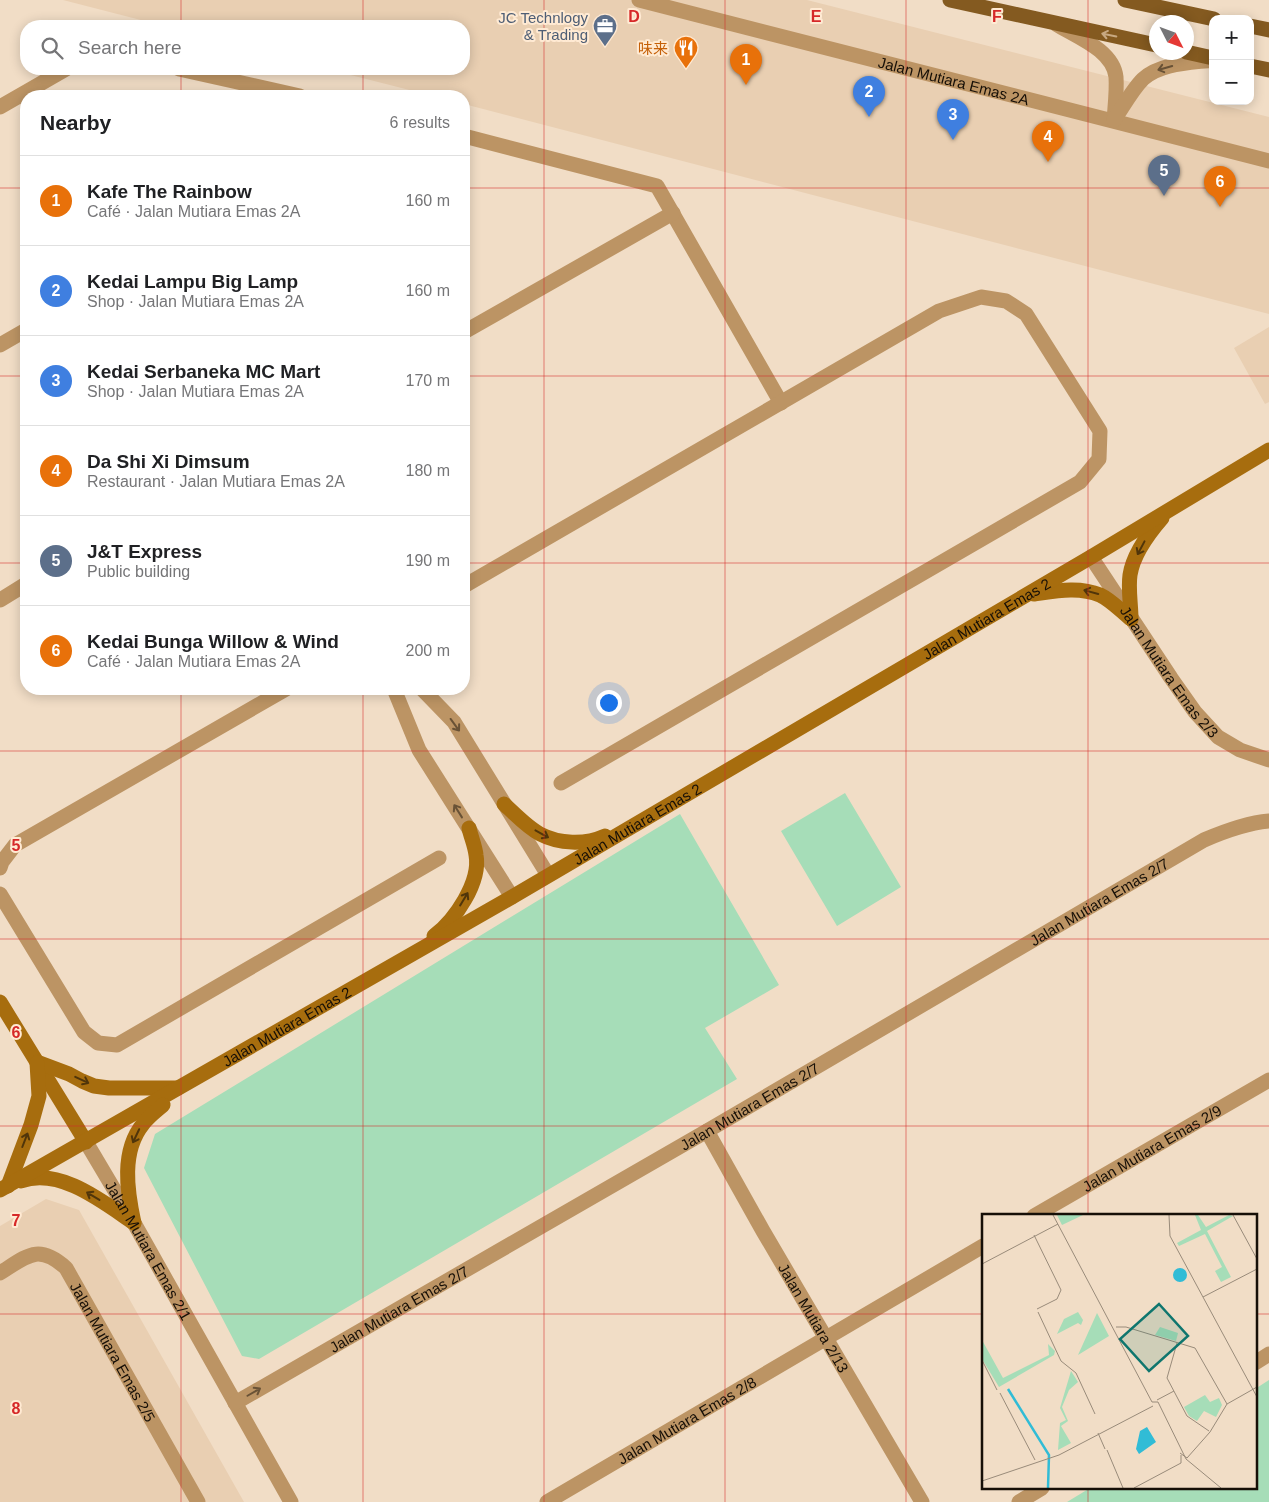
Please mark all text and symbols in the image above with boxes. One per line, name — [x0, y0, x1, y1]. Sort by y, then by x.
text: D — [628, 8, 640, 25]
text: E — [811, 8, 822, 25]
text: F — [992, 8, 1002, 25]
place label: JC Technlogy & Trading — [498, 9, 588, 43]
office icon: JC Technlogy & Trading — [592, 13, 618, 47]
north arrow — [1149, 15, 1194, 60]
map controls — [1209, 15, 1254, 105]
button: + — [1209, 15, 1254, 60]
search box — [20, 20, 470, 75]
one-way arrow — [1101, 30, 1117, 39]
icon: search — [38, 34, 66, 62]
restaurant icon: 味来 — [673, 35, 699, 69]
text: Search here — [78, 37, 182, 58]
place label: 味来 — [638, 40, 668, 57]
pin: 1 — [730, 44, 762, 85]
street label: Jalan Mutiara Emas 2A — [877, 53, 1031, 108]
button: − — [1209, 60, 1254, 105]
one-way arrow — [1157, 64, 1173, 73]
pin: 2 — [853, 76, 885, 117]
pin: 3 — [937, 99, 969, 140]
text: Nearby — [40, 111, 111, 134]
text: 6 results — [390, 114, 450, 131]
pin: 4 — [1032, 121, 1064, 162]
pin: 5 — [1148, 155, 1180, 196]
pin: 6 — [1204, 166, 1236, 207]
text: Kafe The Rainbow — [87, 181, 252, 202]
text: 1 — [52, 192, 60, 209]
text: 160 m — [406, 192, 450, 209]
text: Café · Jalan Mutiara Emas 2A — [87, 203, 300, 220]
text: Kedai Lampu Big Lamp — [87, 271, 298, 292]
text: 2 — [52, 282, 60, 299]
text: 160 m — [406, 282, 450, 299]
text: Shop · Jalan Mutiara Emas 2A — [87, 293, 304, 310]
text: Kedai Serbaneka MC Mart — [87, 361, 320, 382]
text: 3 — [52, 372, 60, 389]
text: 170 m — [406, 372, 450, 389]
text: Shop · Jalan Mutiara Emas 2A — [87, 383, 304, 400]
text: Da Shi Xi Dimsum — [87, 451, 250, 472]
text: 4 — [52, 462, 60, 479]
text: 180 m — [406, 462, 450, 479]
text: Restaurant · Jalan Mutiara Emas 2A — [87, 473, 345, 490]
text: J&T Express — [87, 541, 202, 562]
one-way arrow — [1136, 541, 1146, 556]
text: 5 — [52, 552, 60, 569]
text: 190 m — [406, 552, 450, 569]
text: Public building — [87, 563, 190, 580]
street label: Jalan Mutiara Emas 2 — [919, 574, 1053, 663]
one-way arrow — [1083, 587, 1099, 597]
street label: Jalan Mutiara Emas 2/3 — [1117, 603, 1222, 741]
text: Kedai Bunga Willow & Wind — [87, 631, 339, 652]
text: 6 — [52, 642, 60, 659]
text: 200 m — [406, 642, 450, 659]
text: Café · Jalan Mutiara Emas 2A — [87, 653, 300, 670]
your location — [596, 690, 622, 716]
one-way arrow — [450, 718, 460, 732]
street label: Jalan Mutiara Emas 2 — [570, 779, 704, 868]
one-way arrow — [452, 805, 462, 819]
one-way arrow — [535, 829, 550, 839]
text: 5 — [12, 837, 21, 854]
street label: Jalan Mutiara Emas 2/7 — [1027, 854, 1171, 949]
one-way arrow — [459, 893, 469, 907]
street label: Jalan Mutiara Emas 2 — [219, 983, 354, 1070]
text: 6 — [12, 1024, 21, 1041]
street label: Jalan Mutiara Emas 2/7 — [677, 1059, 822, 1153]
one-way arrow — [74, 1076, 89, 1086]
street label: Jalan Mutiara Emas 2/9 — [1079, 1101, 1224, 1195]
one-way arrow — [131, 1129, 141, 1144]
one-way arrow — [21, 1133, 30, 1149]
street label: Jalan Mutiara Emas 2/1 — [102, 1177, 195, 1323]
one-way arrow — [87, 1191, 101, 1201]
text: 7 — [12, 1212, 21, 1229]
inset map — [982, 1214, 1256, 1490]
street label: Jalan Mutiara 2/13 — [775, 1260, 852, 1375]
street label: Jalan Mutiara Emas 2/7 — [326, 1262, 471, 1355]
street label: Jalan Mutiara Emas 2/5 — [67, 1279, 159, 1425]
street label: Jalan Mutiara Emas 2/8 — [614, 1373, 759, 1467]
one-way arrow — [246, 1387, 260, 1397]
text: 8 — [12, 1400, 21, 1417]

